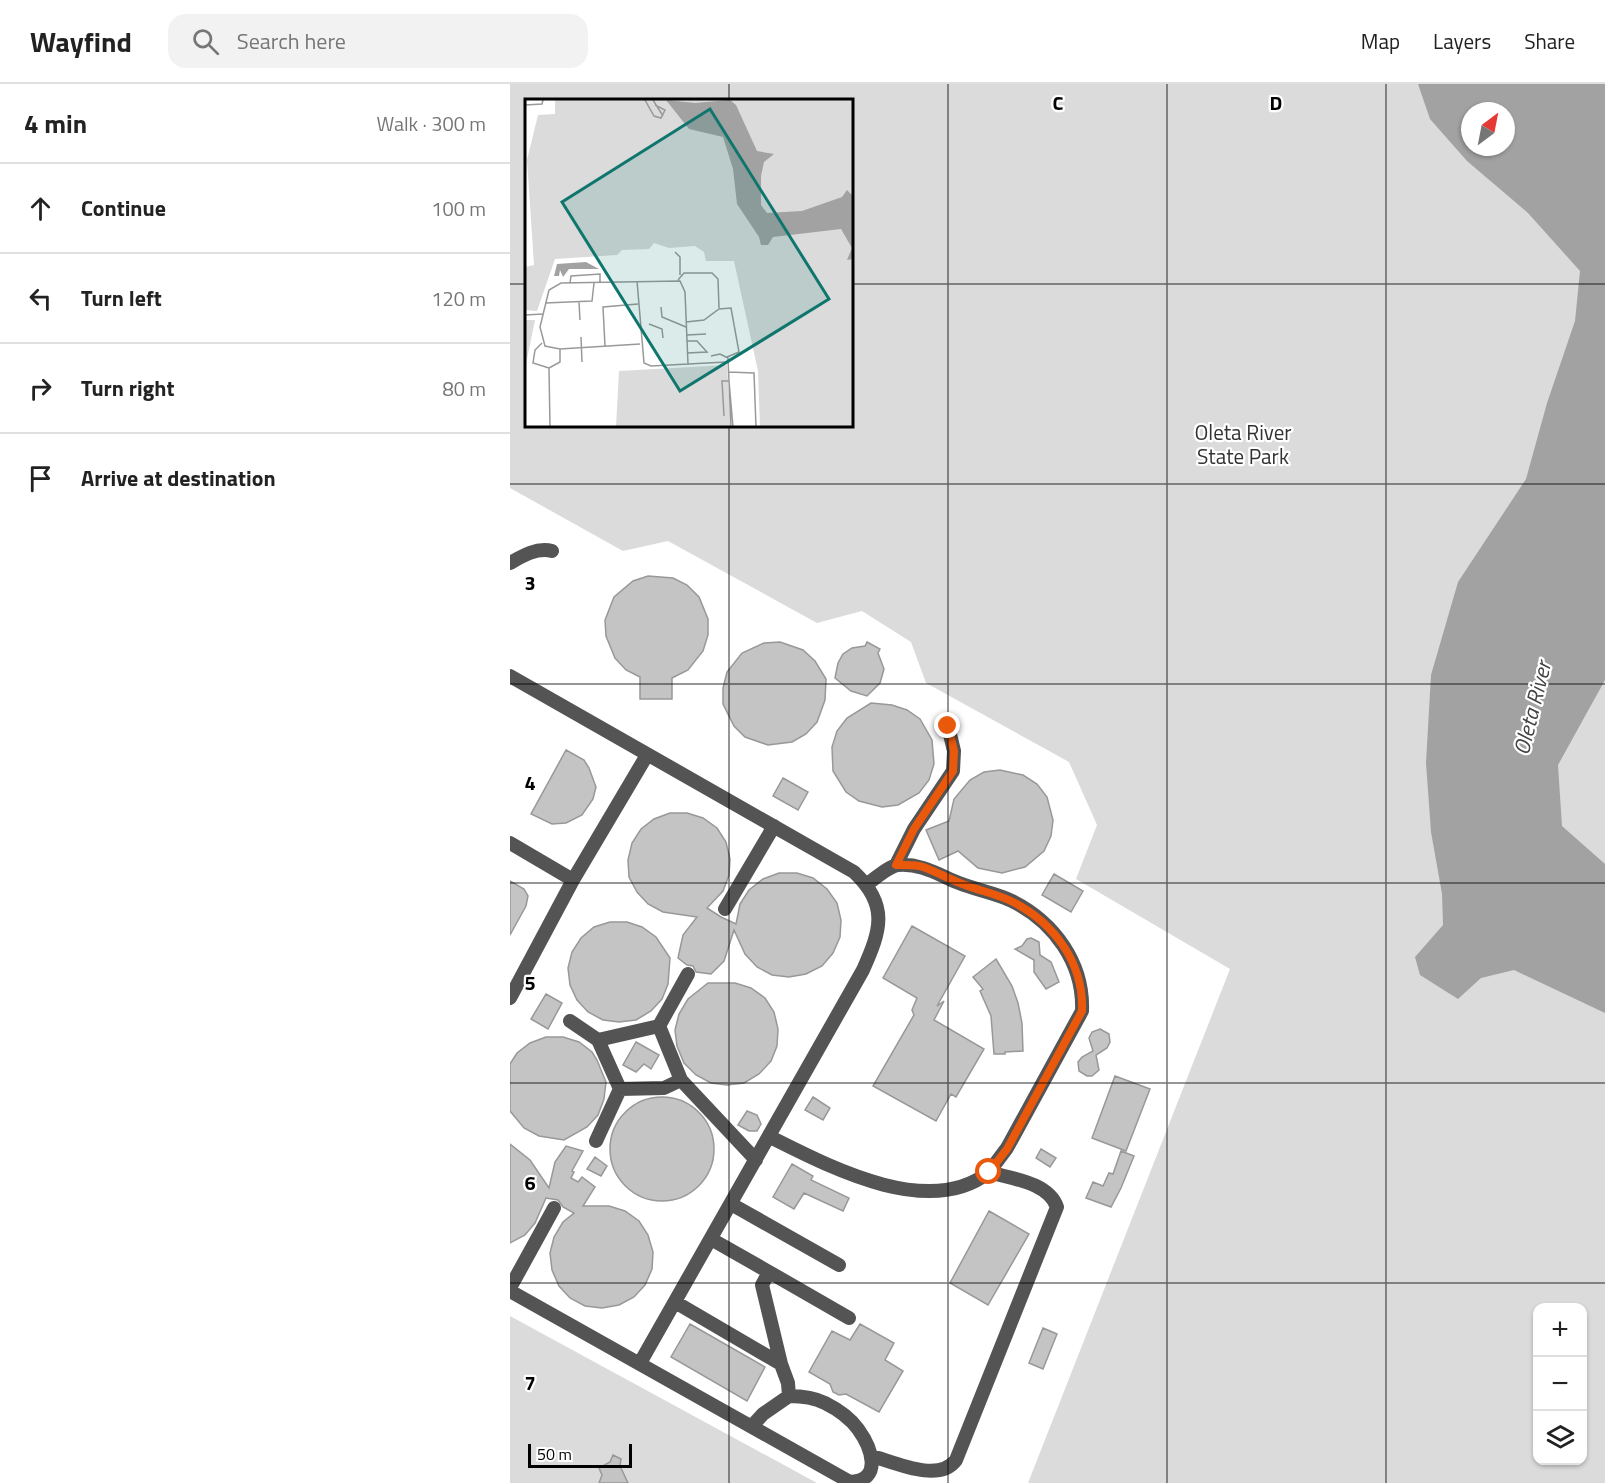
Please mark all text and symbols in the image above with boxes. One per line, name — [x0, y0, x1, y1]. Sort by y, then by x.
search box — [168, 14, 588, 68]
text: Wayfind — [30, 20, 132, 63]
text: Search here — [237, 24, 346, 58]
icon: search — [189, 25, 222, 58]
text: Map — [1361, 25, 1400, 57]
text: Layers — [1433, 25, 1491, 57]
text: Share — [1524, 25, 1575, 57]
text: C — [1053, 87, 1064, 118]
text: D — [1270, 87, 1282, 118]
inset map — [525, 99, 854, 428]
north arrow — [1461, 102, 1515, 156]
text: 4 min — [24, 104, 87, 143]
text: Walk · 300 m — [377, 108, 486, 139]
text: Continue — [81, 191, 166, 225]
icon: ahead — [24, 192, 57, 225]
text: 100 m — [431, 193, 486, 224]
text: Turn left — [81, 281, 162, 315]
icon: left — [24, 282, 57, 315]
text: 120 m — [431, 283, 486, 314]
text: Turn right — [81, 371, 175, 405]
icon: right — [24, 372, 57, 405]
text: 80 m — [442, 373, 486, 404]
park label: Oleta River State Park — [1194, 416, 1292, 472]
text: Arrive at destination — [81, 461, 276, 495]
icon: arrive — [24, 462, 57, 495]
text: 3 — [524, 567, 536, 598]
water label: Oleta River — [1504, 655, 1561, 758]
route end — [934, 712, 960, 738]
text: 4 — [524, 767, 536, 798]
text: 5 — [524, 967, 536, 998]
route start — [975, 1158, 1001, 1184]
text: 6 — [524, 1167, 536, 1198]
map controls — [1533, 1303, 1587, 1465]
button: + — [1533, 1303, 1587, 1357]
button: − — [1533, 1357, 1587, 1411]
text: 7 — [524, 1367, 536, 1398]
button: layers — [1533, 1411, 1587, 1465]
scale bar — [528, 1441, 632, 1468]
text: 50 m — [537, 1442, 572, 1466]

